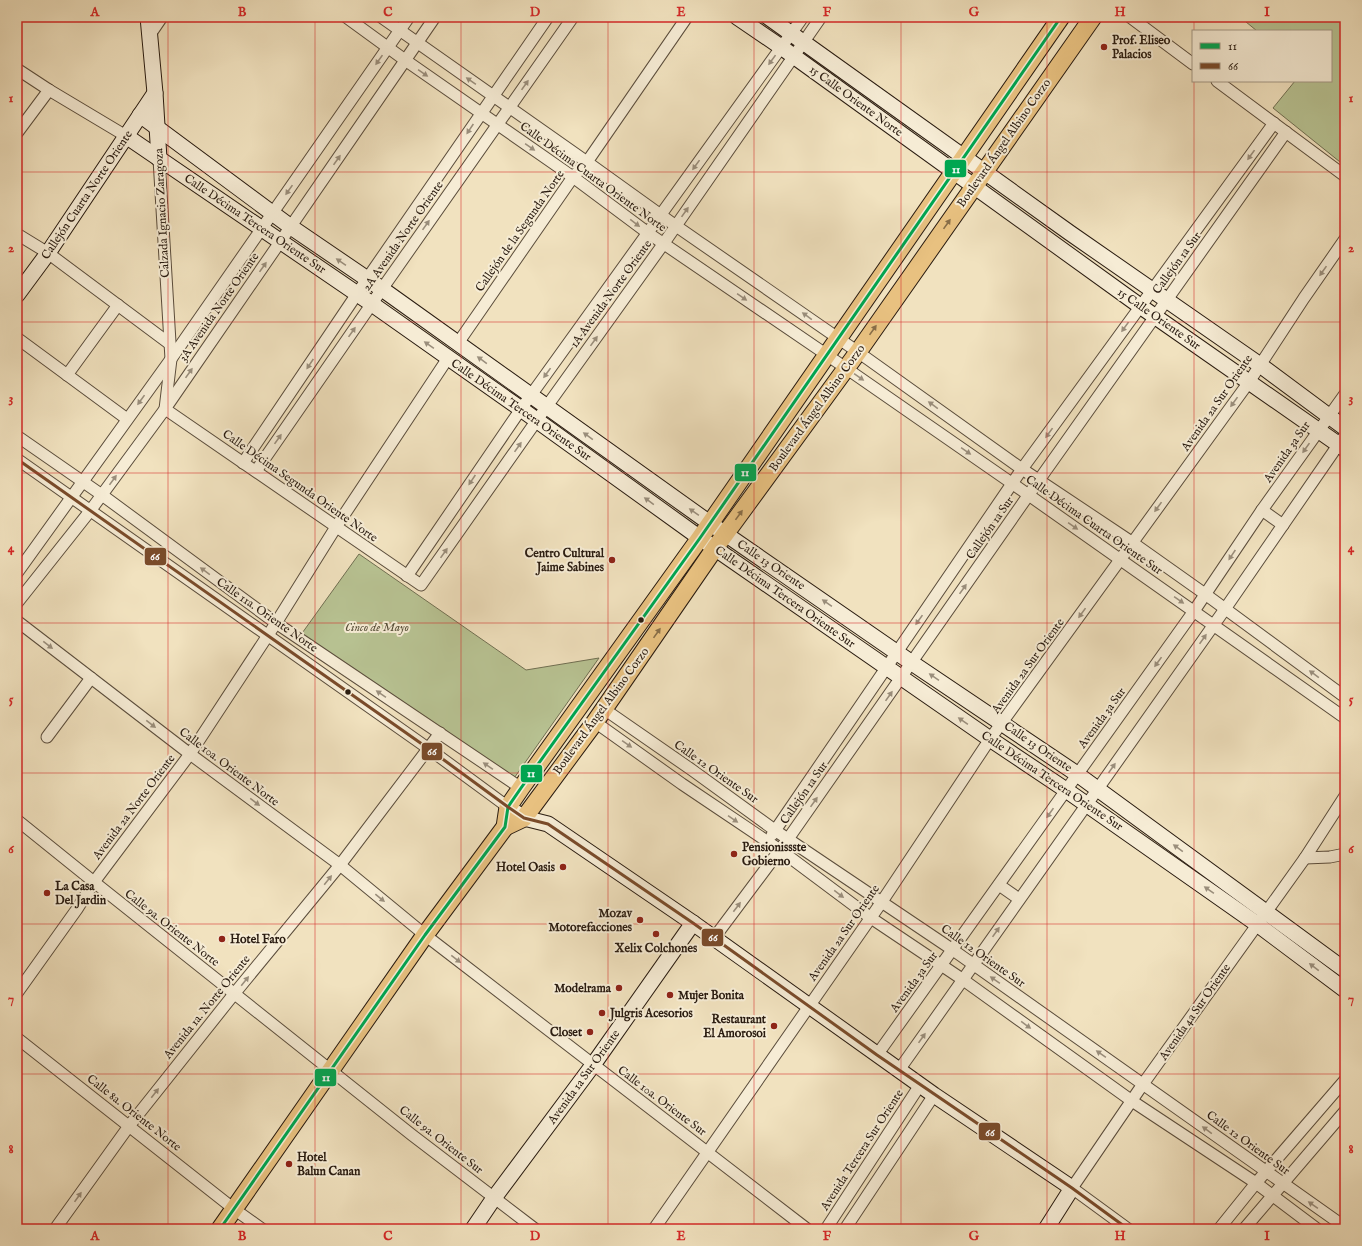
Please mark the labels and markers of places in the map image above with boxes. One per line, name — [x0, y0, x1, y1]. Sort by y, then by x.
place label: Prof. Eliseo Palacios — [1112, 33, 1171, 62]
marker: Prof. Eliseo Palacios — [1099, 42, 1109, 52]
place label: Centro Cultural Jaime Sabines — [525, 546, 605, 576]
marker: Centro Cultural Jaime Sabines — [607, 555, 617, 565]
unlabelled marker — [636, 615, 646, 625]
unlabelled marker — [343, 687, 353, 697]
place label: Pensionissste Gobierno — [742, 840, 807, 869]
marker: Pensionissste Gobierno — [729, 849, 739, 859]
place label: Hotel Oasis — [496, 860, 556, 875]
marker: Hotel Oasis — [558, 862, 568, 872]
place label: La Casa Del Jardin — [54, 879, 107, 909]
marker: La Casa Del Jardin — [42, 888, 52, 898]
place label: Mozav Motorefacciones — [548, 906, 633, 935]
marker: Mozav Motorefacciones — [635, 915, 645, 925]
marker: Xelix Colchones — [651, 929, 661, 939]
place label: Hotel Faro — [230, 932, 286, 947]
marker: Hotel Faro — [217, 934, 227, 944]
place label: Xelix Colchones — [614, 941, 698, 956]
place label: Modelrama — [554, 981, 612, 996]
marker: Modelrama — [614, 983, 624, 993]
place label: Mujer Bonita — [678, 988, 745, 1004]
marker: Mujer Bonita — [665, 990, 675, 1000]
place label: Julgris Acesorios — [608, 1006, 693, 1022]
marker: Julgris Acesorios — [597, 1008, 607, 1018]
place label: Restaurant El Amorosoi — [703, 1012, 767, 1041]
marker: Restaurant El Amorosoi — [769, 1021, 779, 1031]
place label: Closet — [550, 1025, 583, 1040]
marker: Closet — [585, 1027, 595, 1037]
place label: Hotel Balun Canan — [297, 1150, 361, 1179]
marker: Hotel Balun Canan — [284, 1159, 294, 1169]

